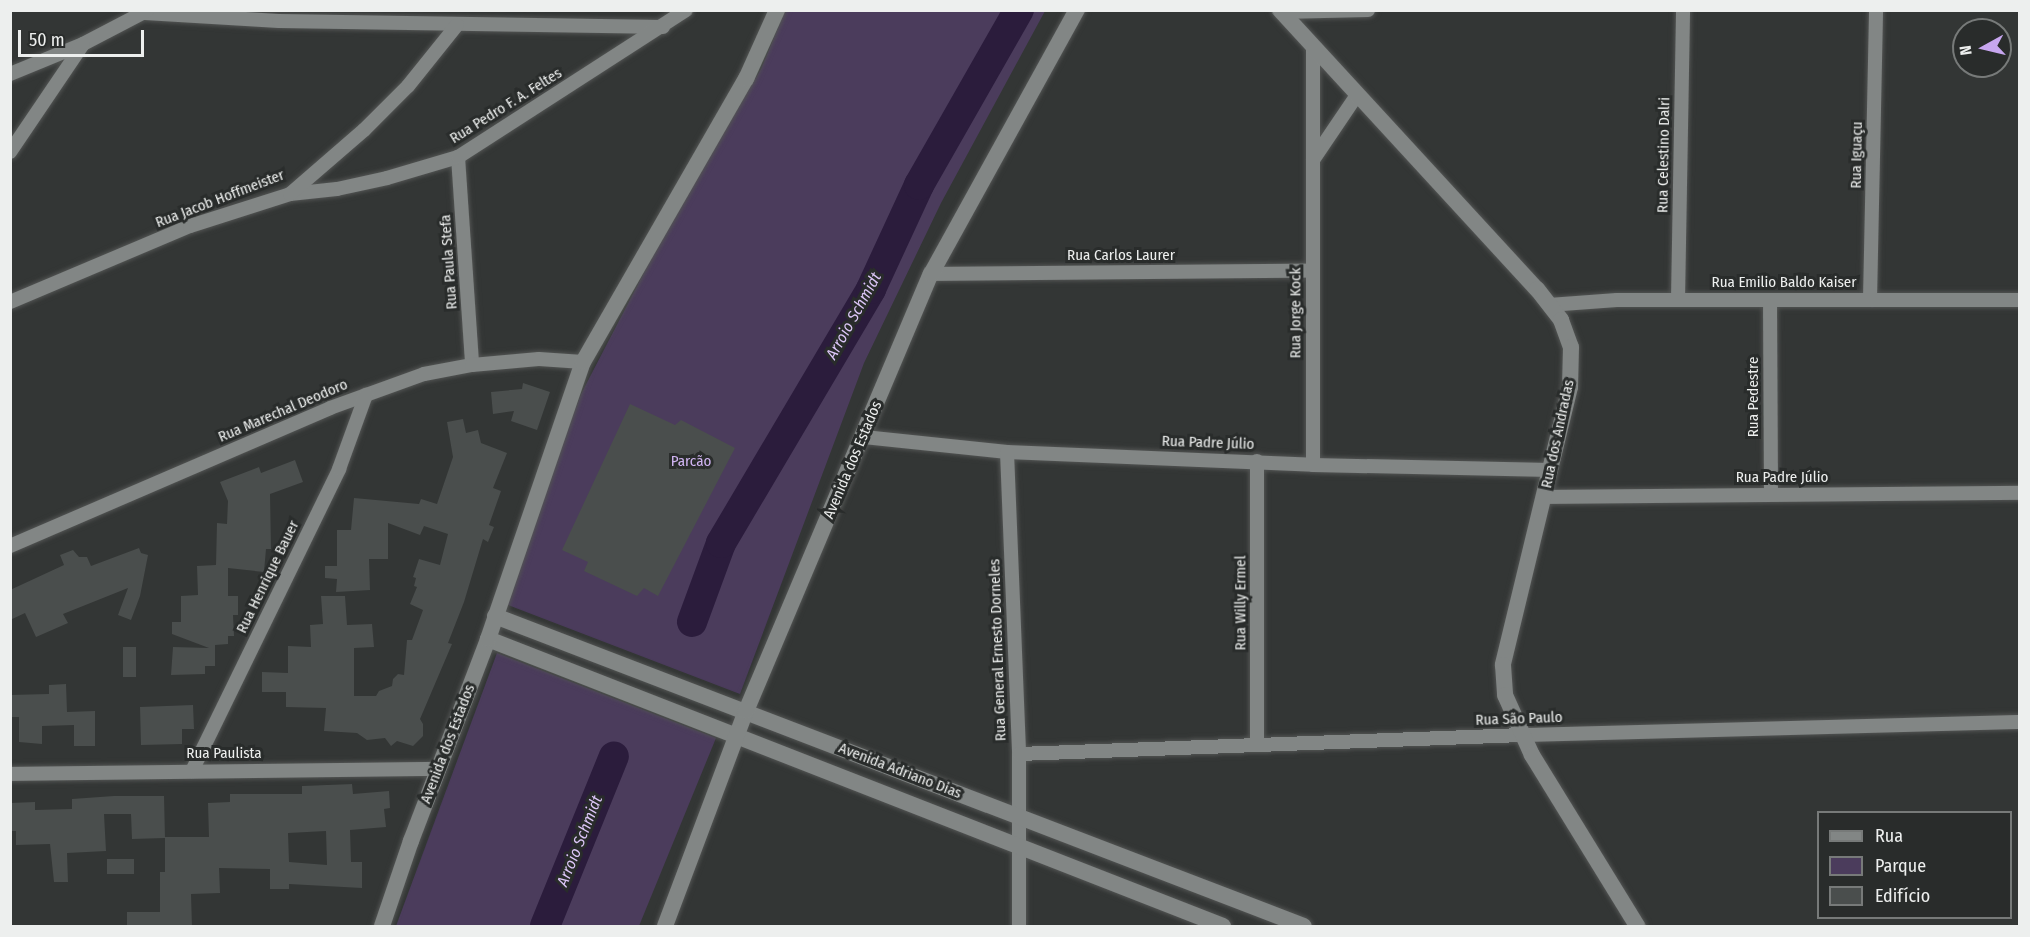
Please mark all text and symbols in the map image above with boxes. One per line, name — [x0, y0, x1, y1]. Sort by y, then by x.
scale bar — [21, 18, 147, 56]
north arrow — [1952, 18, 2012, 78]
text: 50 m — [29, 29, 65, 51]
text: N — [1956, 44, 1976, 56]
street label: Rua Pedro F. A. Feltes — [447, 64, 565, 148]
street label: Rua Celestino Dalri — [1654, 97, 1674, 213]
street label: Rua Iguaçu — [1847, 121, 1867, 189]
street label: Rua Jacob Hoffmeister — [153, 166, 287, 232]
street label: Rua Paula Stefa — [437, 214, 461, 310]
street label: Rua Carlos Laurer — [1067, 247, 1175, 265]
street label: Rua Jorge Kock — [1287, 268, 1305, 358]
water label: Arroio Schmidt — [822, 269, 886, 363]
street label: Rua Emilio Baldo Kaiser — [1711, 274, 1857, 292]
street label: Rua Pedestre — [1745, 357, 1763, 437]
street label: Rua Marechal Deodoro — [216, 376, 350, 446]
street label: Rua dos Andradas — [1538, 378, 1578, 490]
street label: Avenida dos Estados — [820, 398, 886, 522]
street label: Rua Padre Júlio — [1161, 432, 1255, 454]
park label: Parcão — [671, 453, 711, 471]
street label: Rua Padre Júlio — [1736, 469, 1828, 487]
street label: Rua Henrique Bauer — [233, 518, 303, 636]
street label: Rua Willy Ermel — [1232, 556, 1250, 650]
street label: Rua General Ernesto Dorneles — [986, 559, 1010, 741]
street label: Avenida dos Estados — [417, 682, 479, 806]
street label: Rua São Paulo — [1475, 708, 1563, 730]
street label: Avenida Adriano Dias — [836, 739, 964, 803]
street label: Rua Paulista — [186, 745, 262, 763]
water label: Arroio Schmidt — [553, 793, 607, 889]
legend — [1817, 811, 2012, 919]
text: Rua — [1875, 825, 1903, 847]
text: Parque — [1875, 855, 1926, 877]
text: Edifício — [1875, 885, 1930, 907]

